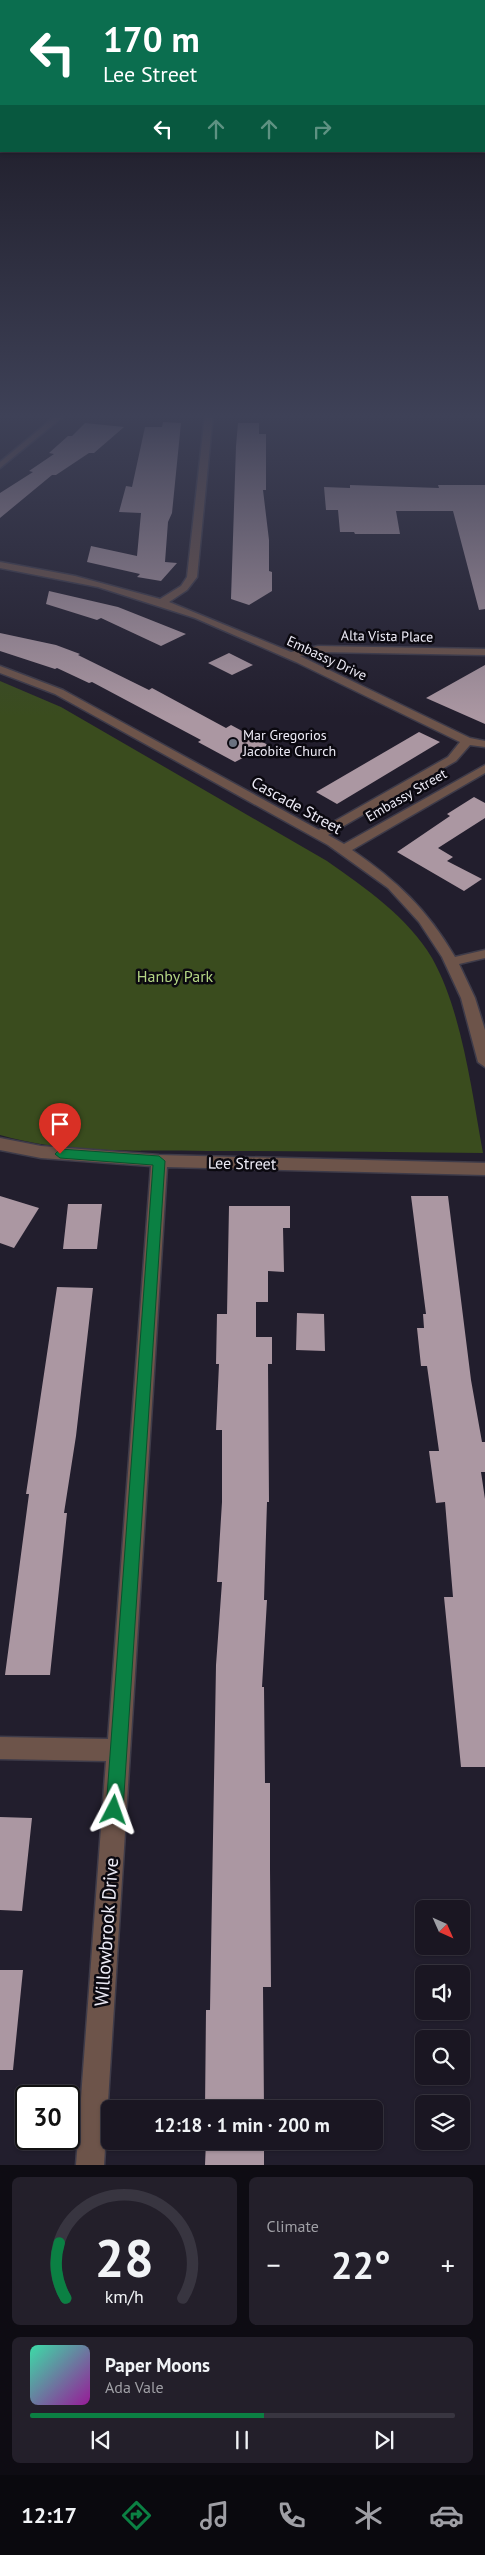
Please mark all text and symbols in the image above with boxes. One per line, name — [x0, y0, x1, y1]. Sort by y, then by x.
text: 170 m — [103, 16, 200, 62]
icon: left — [20, 20, 85, 85]
text: Lee Street — [103, 60, 197, 88]
icon: left — [149, 115, 177, 143]
icon: ahead — [202, 115, 230, 143]
icon: ahead — [255, 115, 283, 143]
icon: right — [308, 115, 336, 143]
street label: Alta Vista Place — [341, 626, 433, 646]
street label: Embassy Drive — [284, 632, 370, 684]
place label: Mar Gregorios Jacobite Church — [242, 726, 336, 760]
marker: Mar Gregorios Jacobite Church — [227, 737, 239, 749]
street label: Embassy Street — [362, 764, 450, 825]
street label: Cascade Street — [248, 772, 346, 838]
park label: Hanby Park — [137, 966, 214, 986]
pin — [39, 1103, 81, 1154]
icon: arrive — [46, 1110, 74, 1138]
street label: Lee Street — [208, 1152, 277, 1174]
position arrow — [87, 1783, 139, 1835]
street label: Willowbrook Drive — [89, 1857, 123, 2007]
north arrow — [415, 1900, 470, 1955]
map controls — [415, 1900, 470, 2150]
button: sound — [415, 1965, 470, 2020]
button: search — [415, 2030, 470, 2085]
speed limit sign: 30 — [15, 2085, 80, 2150]
button: layers — [415, 2095, 470, 2150]
text: 12:18 · 1 min · 200 m — [154, 2113, 330, 2137]
text: Climate — [267, 2216, 319, 2236]
text: 28 — [95, 2224, 154, 2291]
text: 22° — [331, 2240, 391, 2289]
text: − — [267, 2246, 281, 2283]
text: + — [441, 2246, 455, 2283]
text: km/h — [105, 2285, 144, 2308]
text: Paper Moons — [105, 2353, 210, 2377]
text: Ada Vale — [105, 2377, 164, 2397]
icon: previous — [87, 2426, 115, 2454]
icon: pause — [228, 2426, 256, 2454]
icon: next — [370, 2426, 398, 2454]
icon: directions — [119, 2498, 154, 2533]
icon: music — [197, 2498, 232, 2533]
icon: phone — [274, 2498, 309, 2533]
icon: climate — [351, 2498, 386, 2533]
icon: car — [429, 2498, 464, 2533]
text: 12:17 — [21, 2501, 77, 2529]

